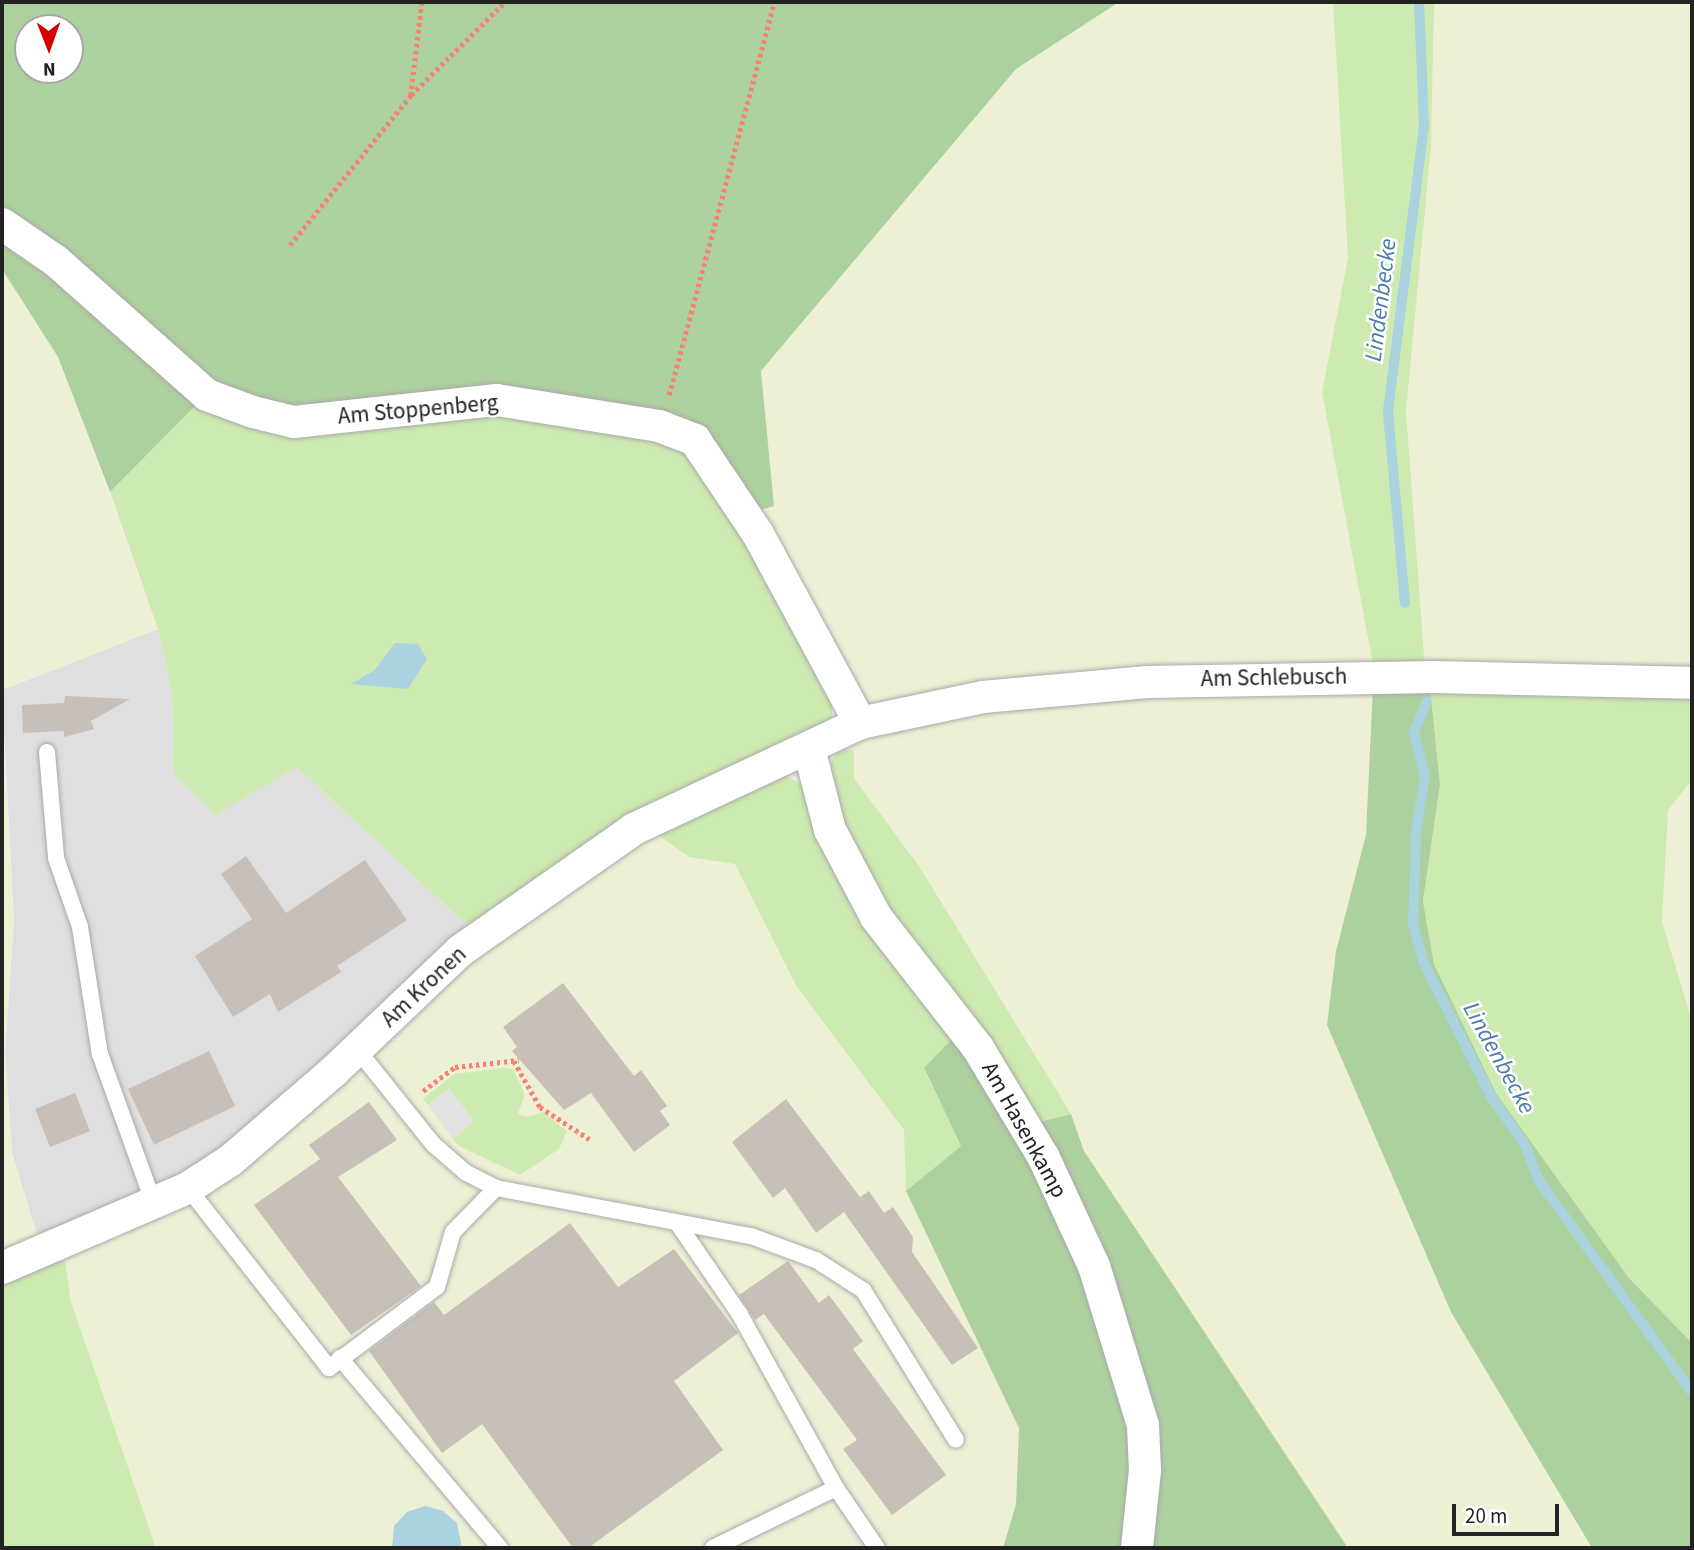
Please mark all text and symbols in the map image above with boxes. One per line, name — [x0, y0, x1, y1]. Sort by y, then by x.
north arrow — [14, 14, 84, 84]
text: N — [43, 55, 56, 82]
water label: Lindenbecke — [1359, 237, 1403, 363]
street label: Am Stoppenberg — [337, 389, 499, 431]
street label: Am Schlebusch — [1200, 663, 1348, 693]
street label: Am Kronen — [376, 941, 472, 1033]
water label: Lindenbecke — [1456, 997, 1542, 1119]
street label: Am Hasenkamp — [975, 1057, 1073, 1203]
scale bar — [1456, 1490, 1563, 1534]
text: 20 m — [1465, 1501, 1507, 1531]

